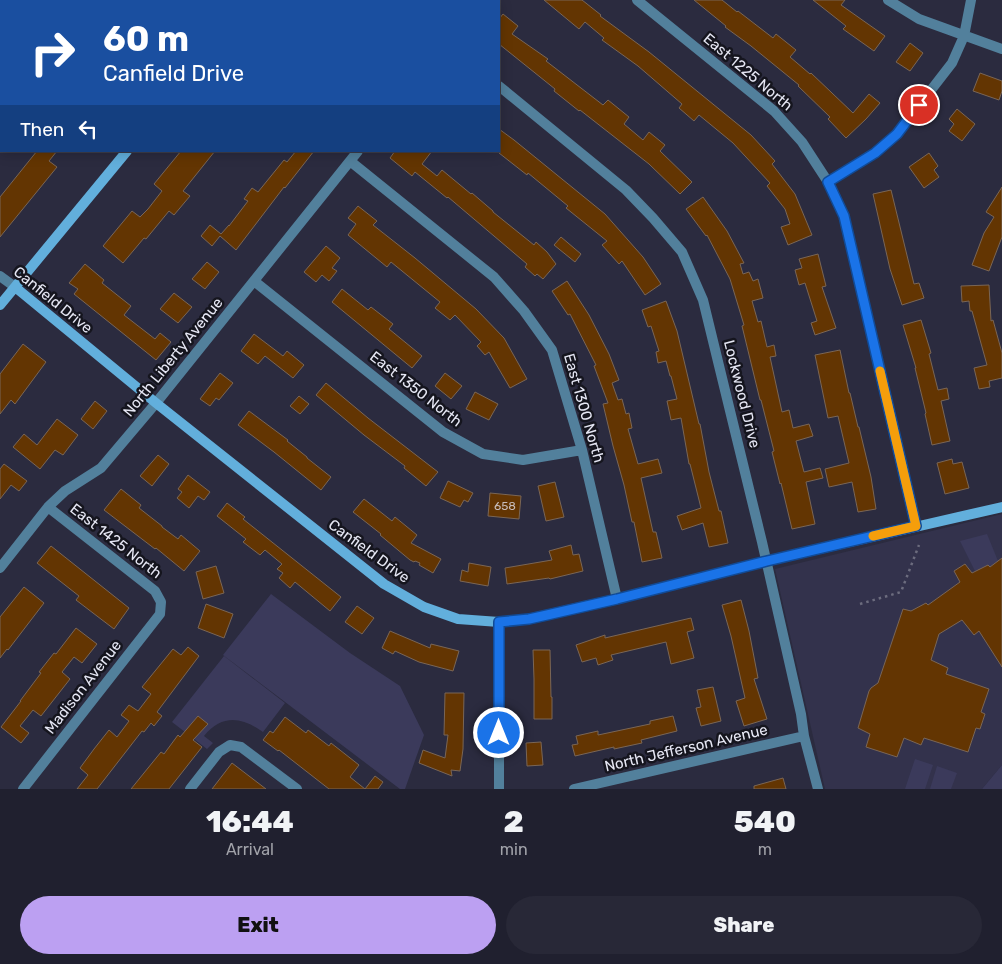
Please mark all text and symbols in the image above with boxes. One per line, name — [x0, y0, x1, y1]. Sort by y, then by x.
text: 60 m — [103, 18, 189, 60]
icon: right — [20, 20, 85, 85]
street label: East 1225 North — [700, 29, 796, 115]
text: Canfield Drive — [103, 60, 244, 87]
pin — [898, 84, 940, 126]
icon: arrive — [905, 91, 933, 119]
icon: left — [74, 115, 102, 143]
text: Then — [20, 118, 64, 141]
street label: Canfield Drive — [10, 263, 96, 337]
street label: North Liberty Avenue — [119, 294, 227, 420]
street label: Lockwood Drive — [720, 338, 764, 450]
street label: East 1350 North — [366, 347, 466, 431]
street label: East 1300 North — [560, 351, 608, 465]
house number: 658 — [494, 499, 516, 513]
street label: East 1425 North — [67, 500, 165, 582]
street label: Canfield Drive — [325, 515, 413, 587]
street label: Madison Avenue — [41, 637, 125, 737]
position arrow — [472, 706, 524, 758]
street label: North Jefferson Avenue — [603, 720, 769, 776]
text: 16:44 — [206, 804, 294, 840]
text: 2 — [504, 804, 524, 840]
text: 540 — [734, 804, 796, 840]
text: Arrival — [226, 840, 274, 859]
text: min — [500, 840, 528, 859]
text: m — [758, 840, 772, 859]
button: Exit — [20, 896, 496, 954]
button: Share — [506, 896, 982, 954]

